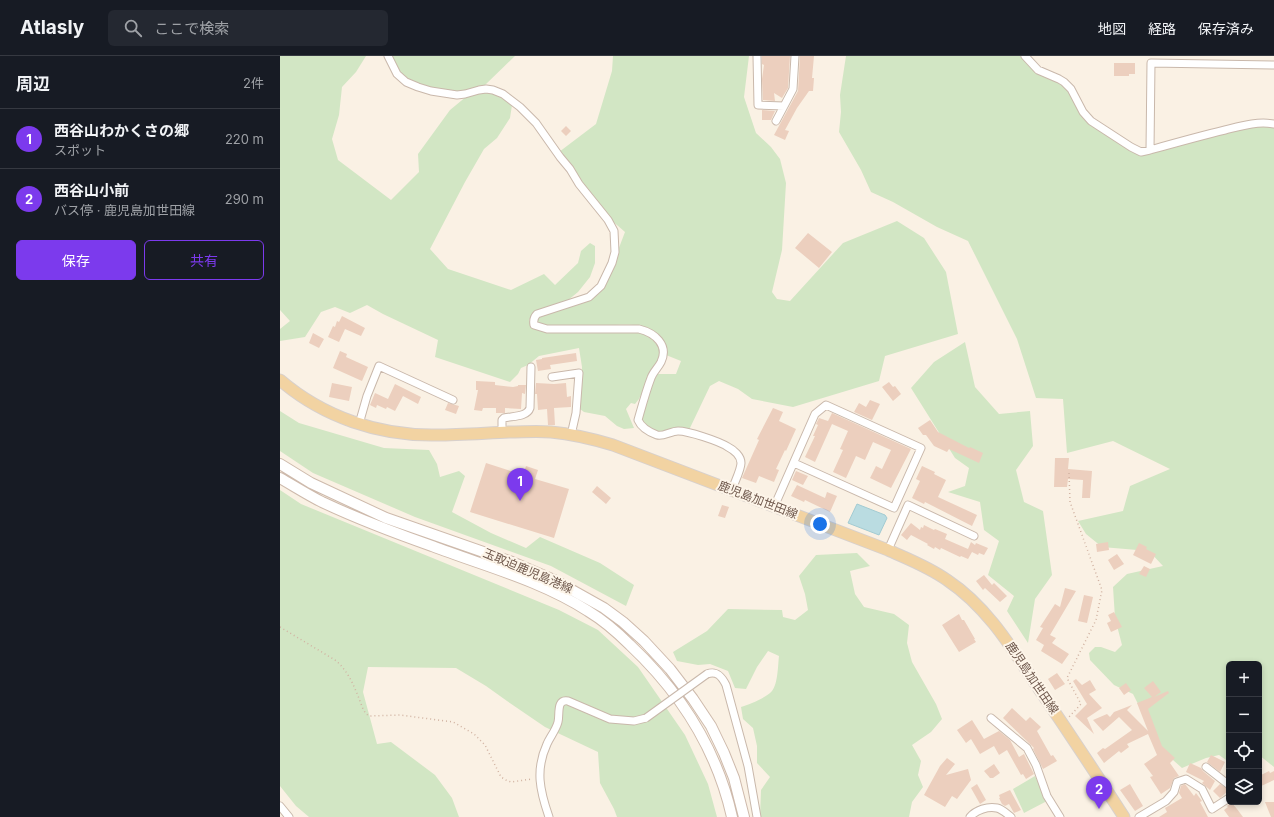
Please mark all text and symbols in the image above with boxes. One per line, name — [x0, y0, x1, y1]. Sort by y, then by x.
search box — [108, 10, 388, 46]
text: Atlasly — [20, 16, 84, 39]
icon: search — [122, 17, 144, 39]
text: ここで検索 — [154, 19, 229, 38]
text: 地図 — [1098, 20, 1126, 37]
text: 経路 — [1148, 20, 1176, 37]
text: 保存済み — [1198, 20, 1254, 37]
text: 周辺 — [16, 74, 50, 94]
text: 2件 — [243, 75, 264, 91]
text: 西谷山わかくさの郷 — [54, 121, 189, 140]
text: 1 — [26, 131, 32, 147]
text: 220 m — [225, 131, 264, 147]
text: スポット — [54, 142, 106, 158]
text: 西谷山小前 — [54, 181, 129, 200]
text: 2 — [25, 191, 33, 207]
text: 290 m — [225, 191, 264, 207]
text: バス停 · 鹿児島加世田線 — [54, 202, 195, 218]
button: 保存 — [16, 240, 136, 280]
button: 共有 — [144, 240, 264, 280]
pin: 1 — [507, 468, 533, 501]
street label: 鹿児島加世田線 — [716, 477, 800, 522]
your location — [810, 514, 830, 534]
street label: 玉取迫鹿児島港線 — [481, 545, 575, 596]
street label: 鹿児島加世田線 — [1003, 639, 1062, 717]
map controls — [1226, 661, 1262, 805]
button: + — [1226, 661, 1262, 697]
button: − — [1226, 697, 1262, 733]
button: locate — [1226, 733, 1262, 769]
button: layers — [1226, 769, 1262, 805]
pin: 2 — [1086, 776, 1112, 809]

